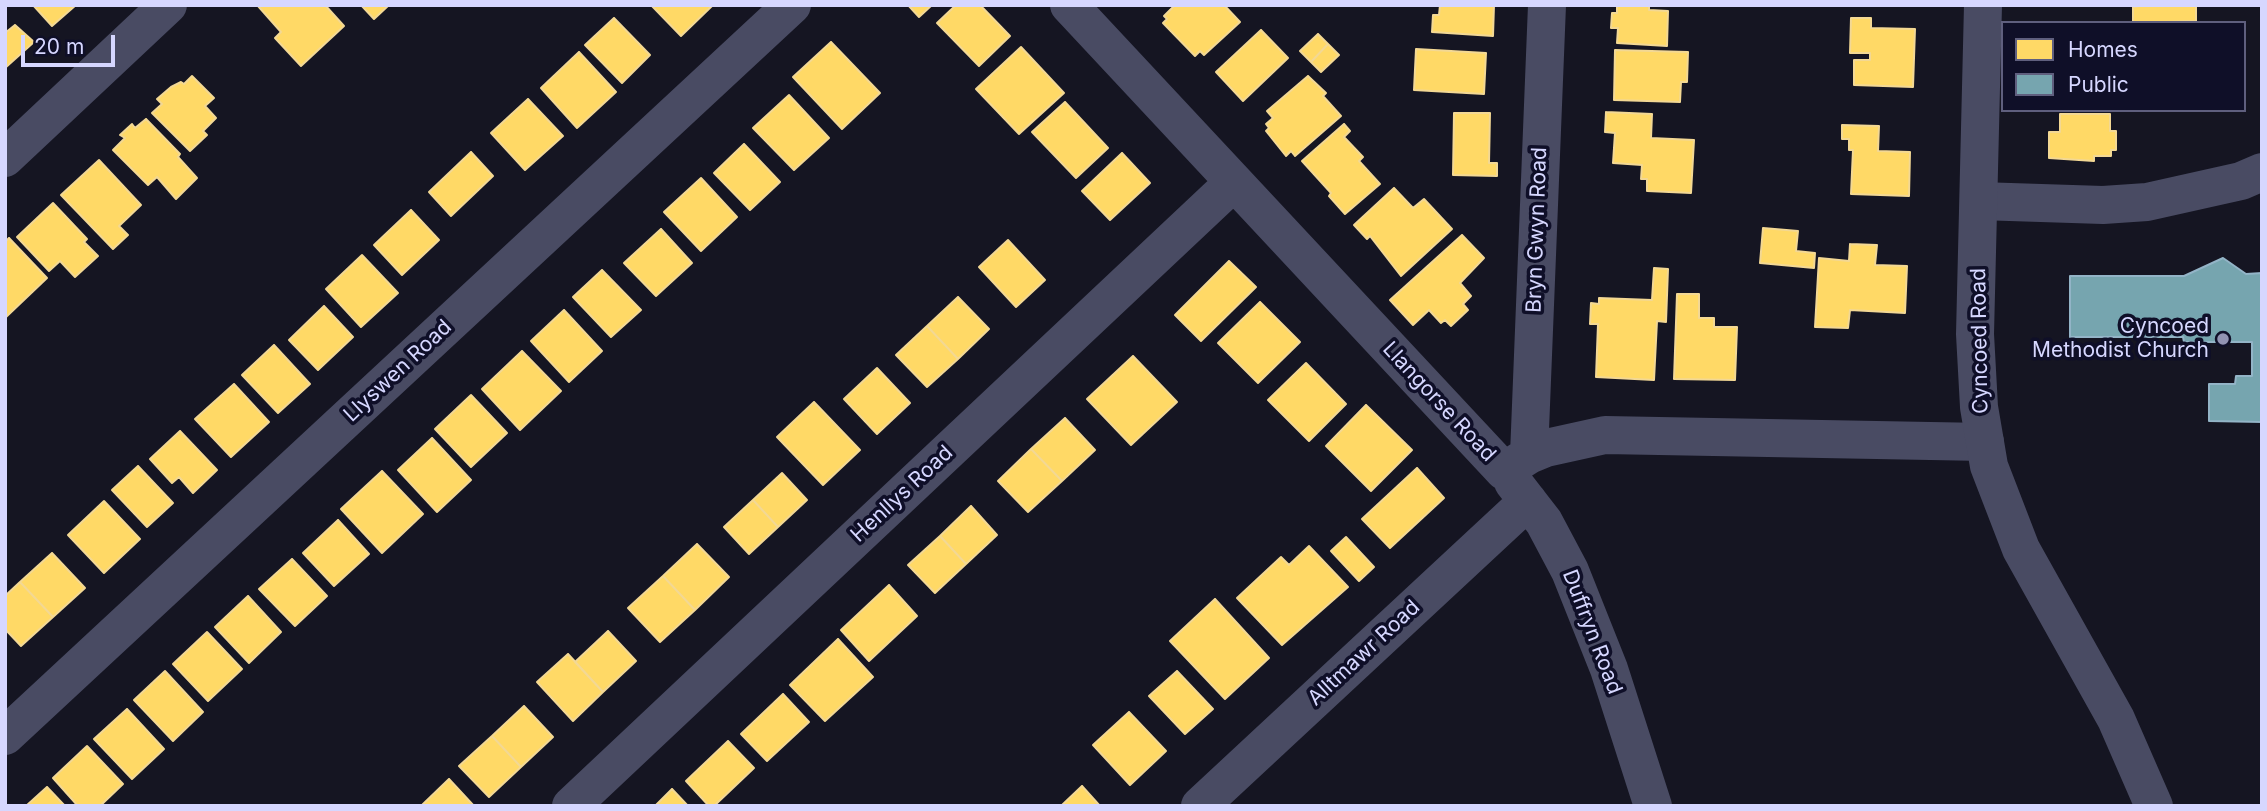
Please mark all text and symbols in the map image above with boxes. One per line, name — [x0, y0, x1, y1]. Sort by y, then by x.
scale bar — [24, 21, 119, 65]
legend — [2001, 21, 2246, 112]
text: 20 m — [34, 34, 84, 59]
text: Homes — [2068, 37, 2138, 62]
text: Public — [2068, 72, 2129, 97]
street label: Bryn Gwyn Road — [1522, 147, 1552, 313]
street label: Cyncoed Road — [1966, 268, 1994, 414]
place label: Cyncoed Methodist Church — [2032, 314, 2209, 364]
street label: Llyswen Road — [339, 315, 457, 427]
marker: Cyncoed Methodist Church — [2215, 331, 2231, 347]
street label: Llangorse Road — [1377, 337, 1501, 467]
street label: Henllys Road — [846, 440, 958, 548]
street label: Duffryn Road — [1557, 566, 1627, 698]
street label: Alltmawr Road — [1303, 595, 1425, 711]

